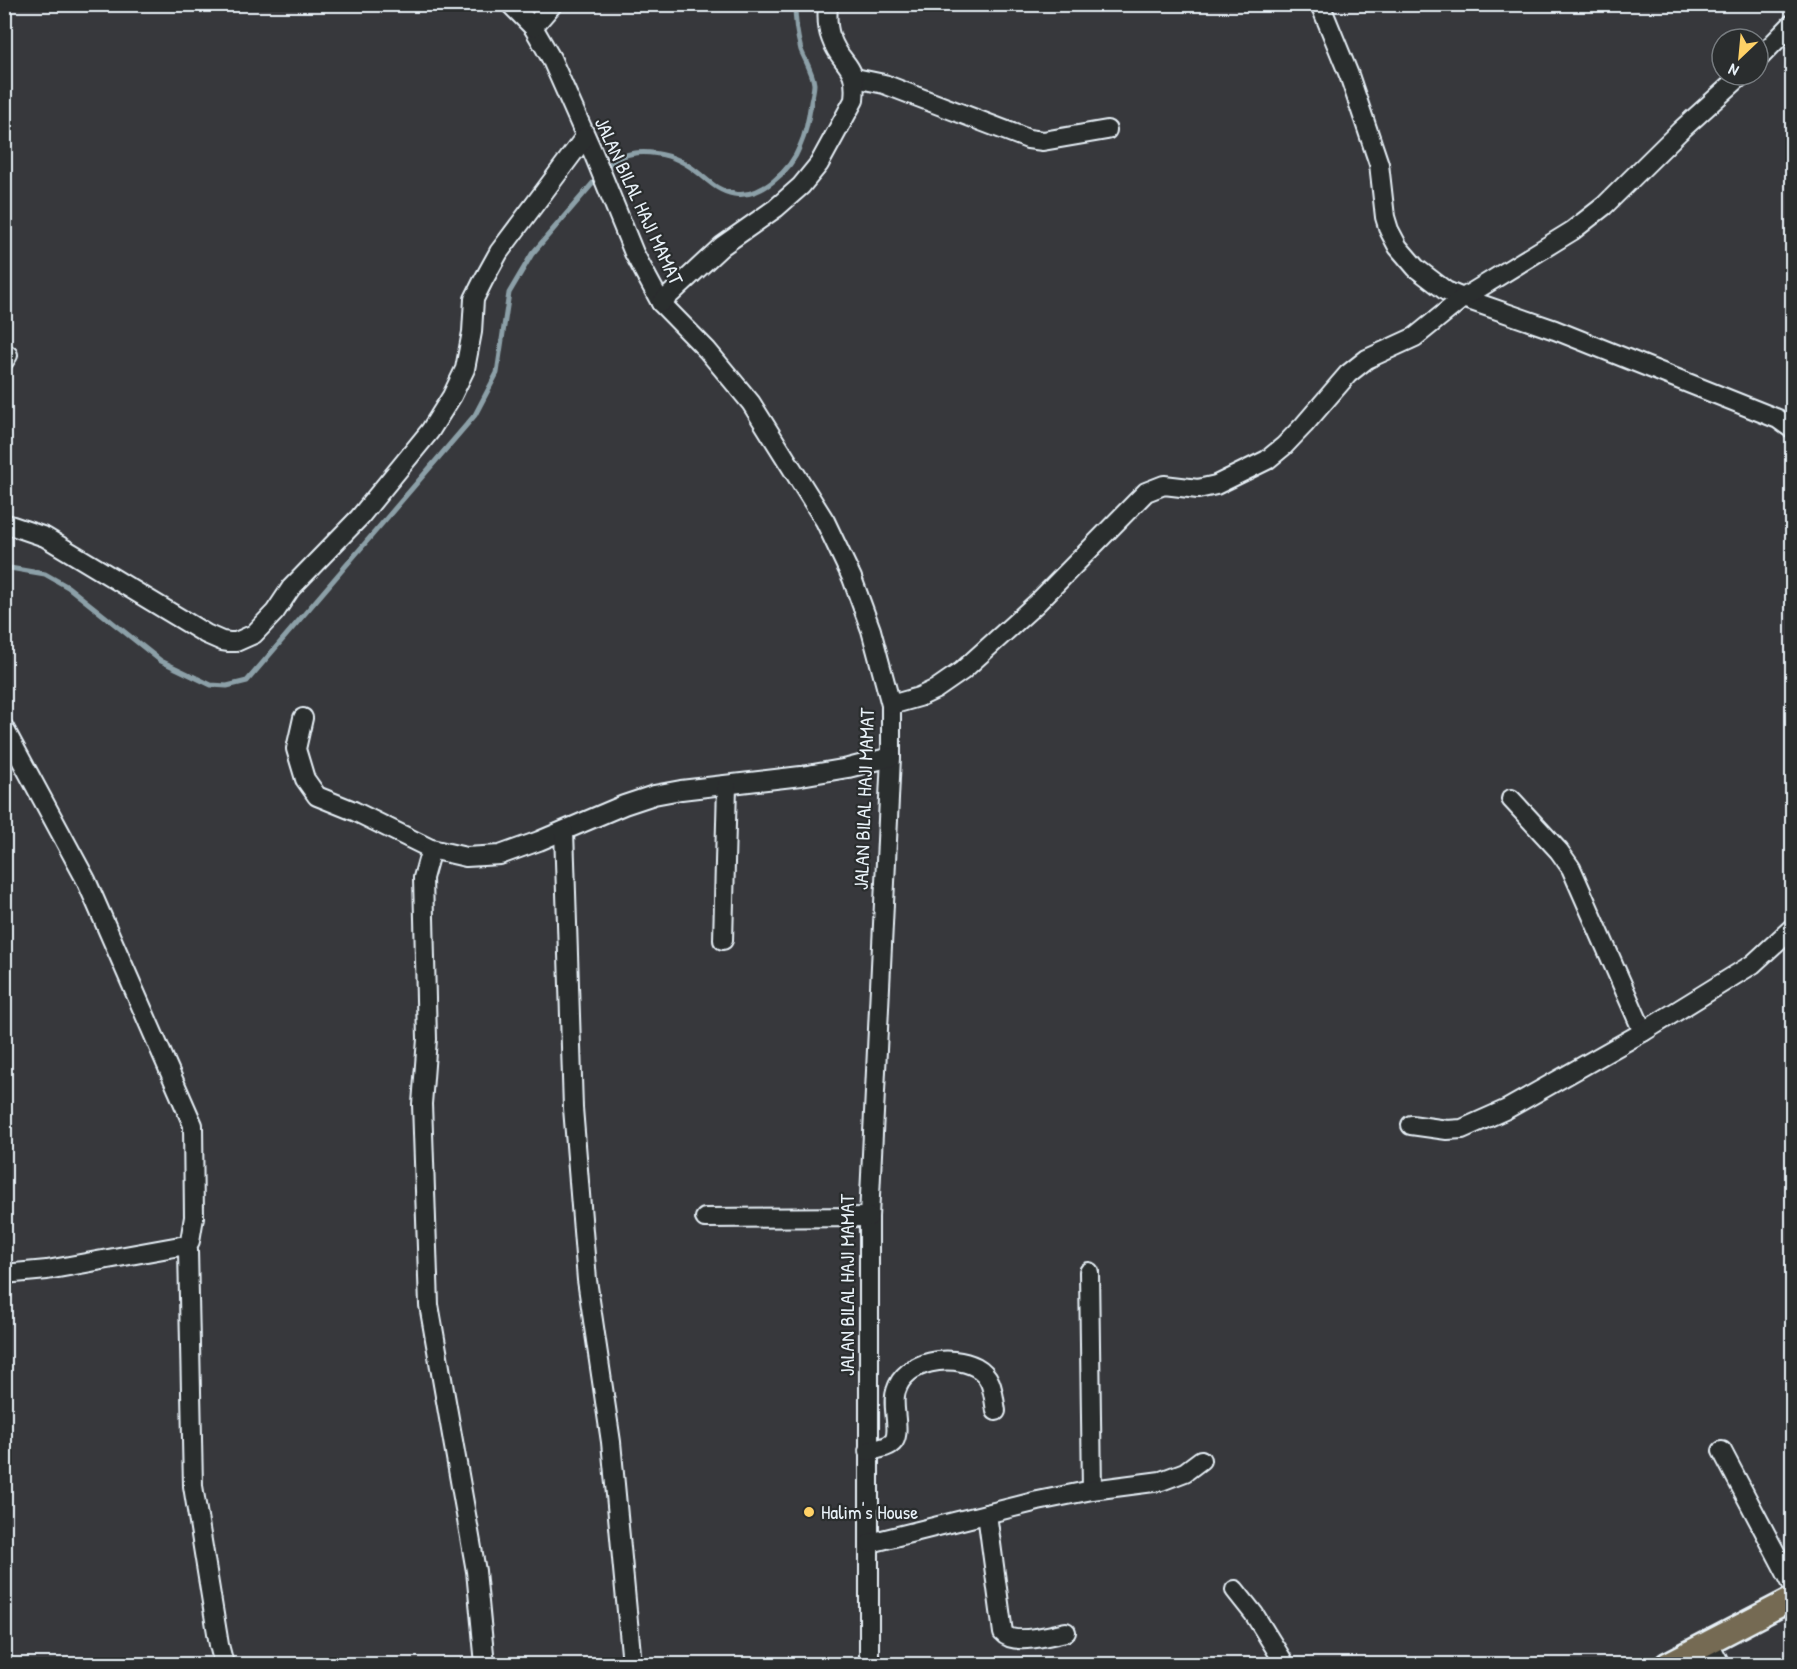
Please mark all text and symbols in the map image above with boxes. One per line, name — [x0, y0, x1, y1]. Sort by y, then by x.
north arrow — [1710, 27, 1770, 87]
text: N — [1724, 59, 1742, 82]
street label: JALAN BILAL HAJI MAMAT — [589, 113, 690, 290]
street label: JALAN BILAL HAJI MAMAT — [847, 707, 880, 890]
street label: JALAN BILAL HAJI MAMAT — [833, 1193, 860, 1376]
place label: Halim's House — [821, 1498, 918, 1525]
marker: Halim's House — [802, 1505, 816, 1519]

